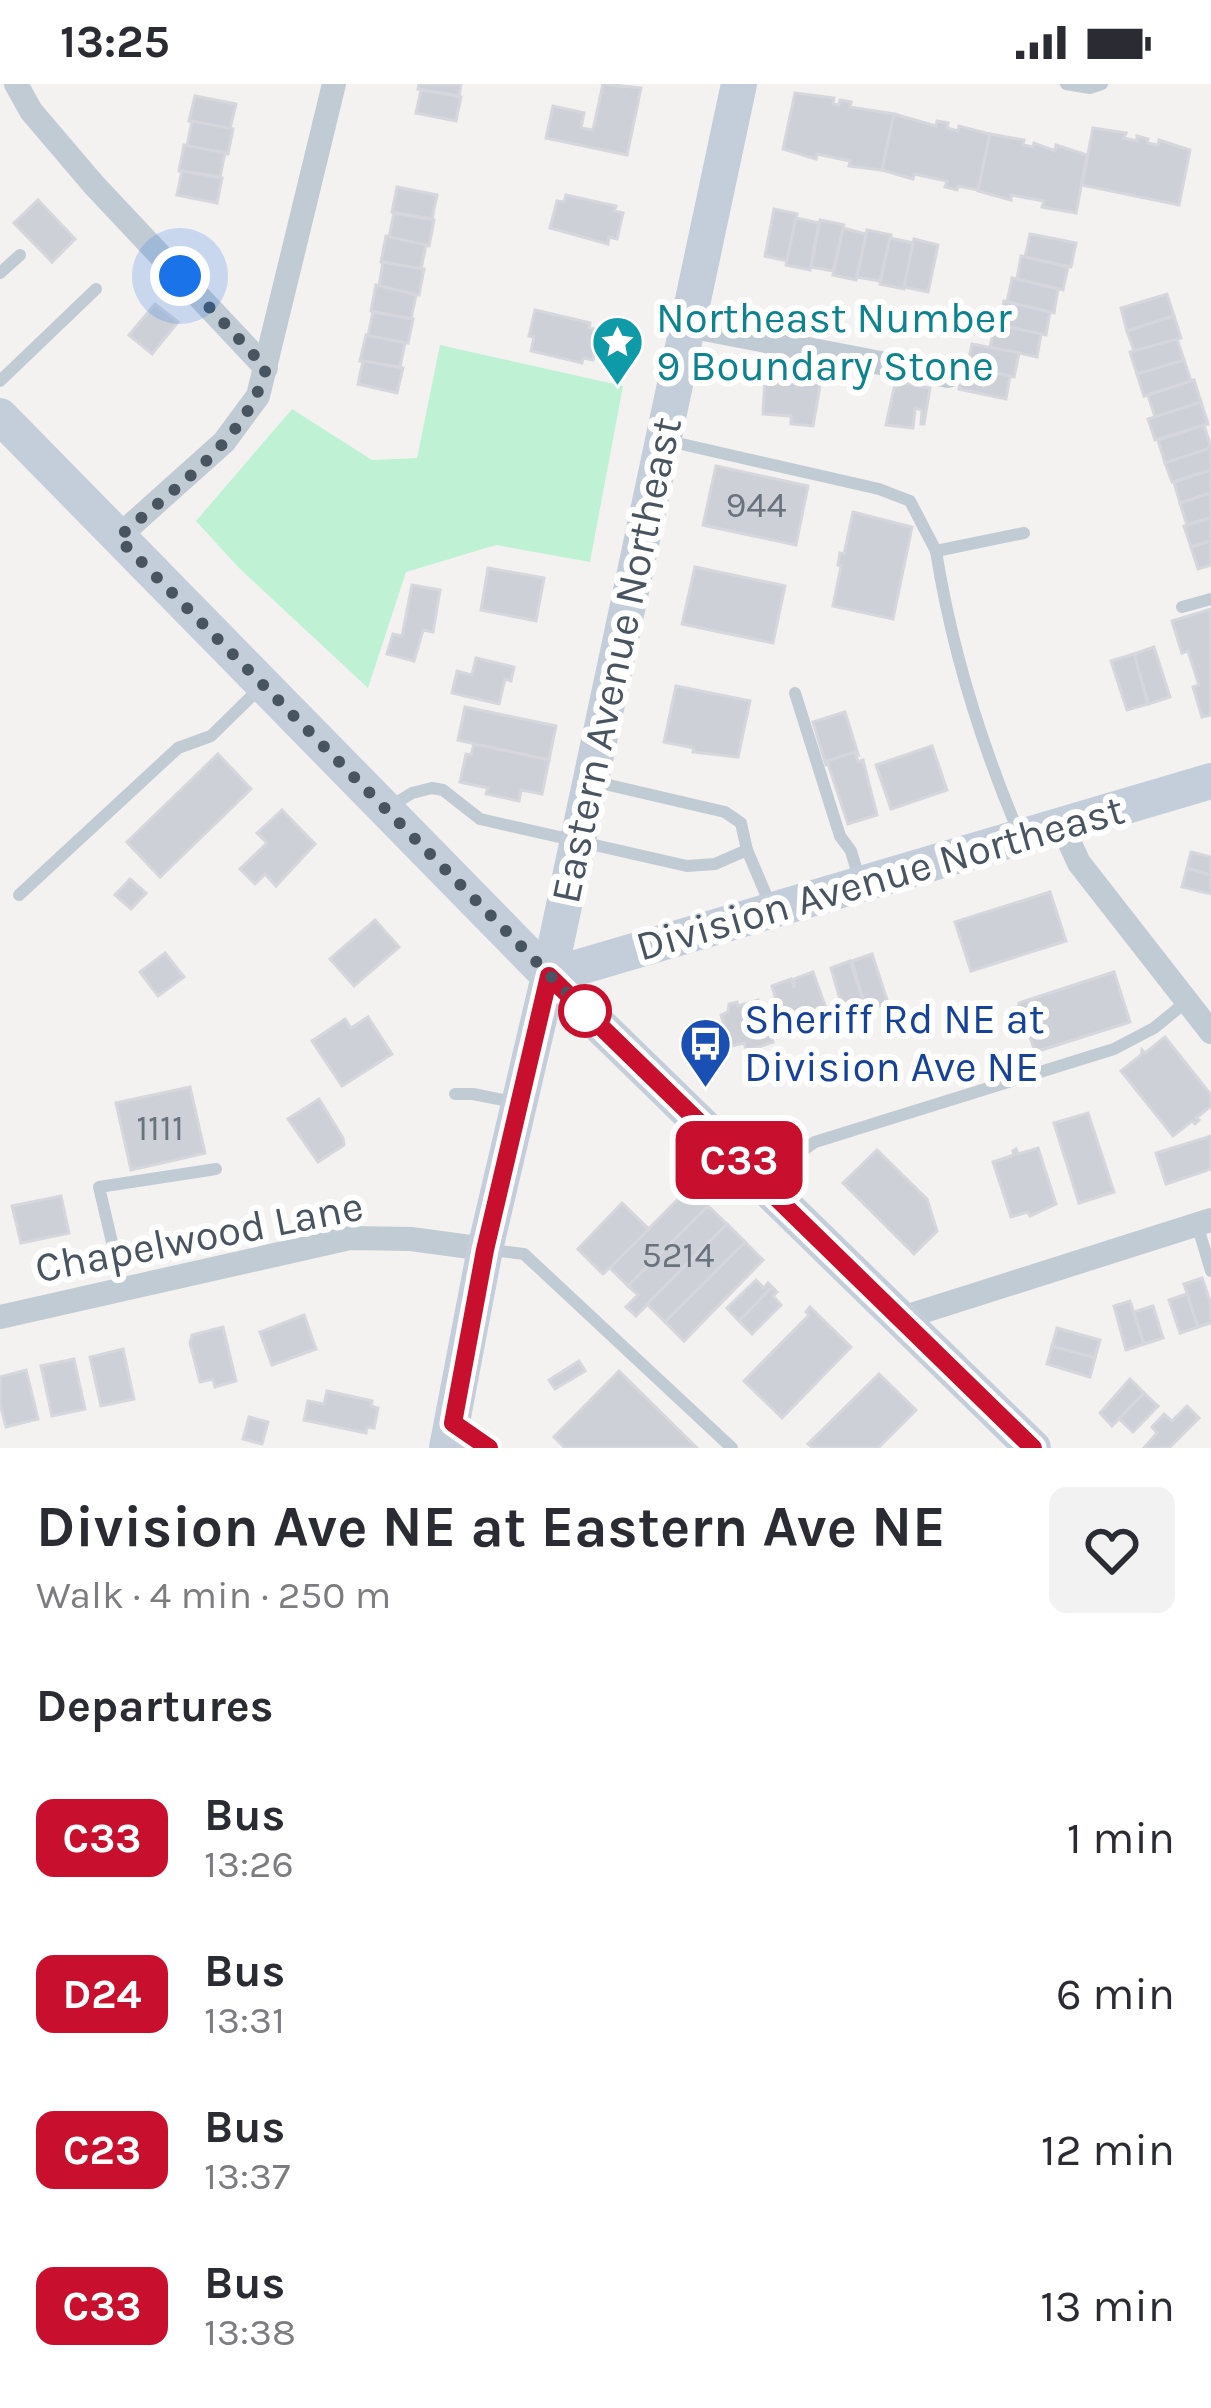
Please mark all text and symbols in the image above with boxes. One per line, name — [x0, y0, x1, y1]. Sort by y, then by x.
text: 13:25 — [60, 16, 170, 68]
your location — [150, 246, 210, 306]
place label: Northeast Number 9 Boundary Stone — [656, 293, 1012, 391]
place icon: Northeast Number 9 Boundary Stone — [589, 314, 645, 388]
street label: Eastern Avenue Northeast — [540, 413, 692, 907]
house number: 944 — [725, 484, 787, 526]
street label: Division Avenue Northeast — [630, 784, 1130, 972]
unlabelled marker — [560, 986, 610, 1036]
place label: Sheriff Rd NE at Division Ave NE — [744, 994, 1045, 1092]
bus stop icon: Sheriff Rd NE at Division Ave NE — [677, 1015, 733, 1089]
house number: 1111 — [136, 1107, 184, 1149]
line badge: C33 — [670, 1121, 808, 1199]
text: C33 — [700, 1135, 778, 1185]
street label: Chapelwood Lane — [31, 1181, 367, 1293]
house number: 5214 — [641, 1234, 715, 1276]
button: heart — [1049, 1487, 1175, 1613]
text: Division Ave NE at Eastern Ave NE — [36, 1494, 946, 1560]
text: Walk · 4 min · 250 m — [36, 1572, 391, 1618]
text: Departures — [36, 1680, 273, 1732]
text: Bus — [204, 1789, 285, 1841]
text: 1 min — [1067, 1812, 1175, 1864]
text: C33 — [63, 1813, 141, 1863]
text: 13:26 — [204, 1841, 294, 1887]
text: Bus — [204, 1945, 285, 1997]
text: 6 min — [1056, 1968, 1175, 2020]
text: D24 — [62, 1969, 142, 2019]
text: 13:31 — [204, 1997, 285, 2043]
text: Bus — [204, 2101, 285, 2153]
text: 12 min — [1041, 2124, 1175, 2176]
text: C23 — [63, 2125, 141, 2175]
text: 13:37 — [204, 2153, 290, 2199]
text: Bus — [204, 2257, 285, 2309]
text: 13 min — [1040, 2280, 1175, 2332]
text: C33 — [63, 2281, 141, 2331]
text: 13:38 — [204, 2309, 296, 2355]

